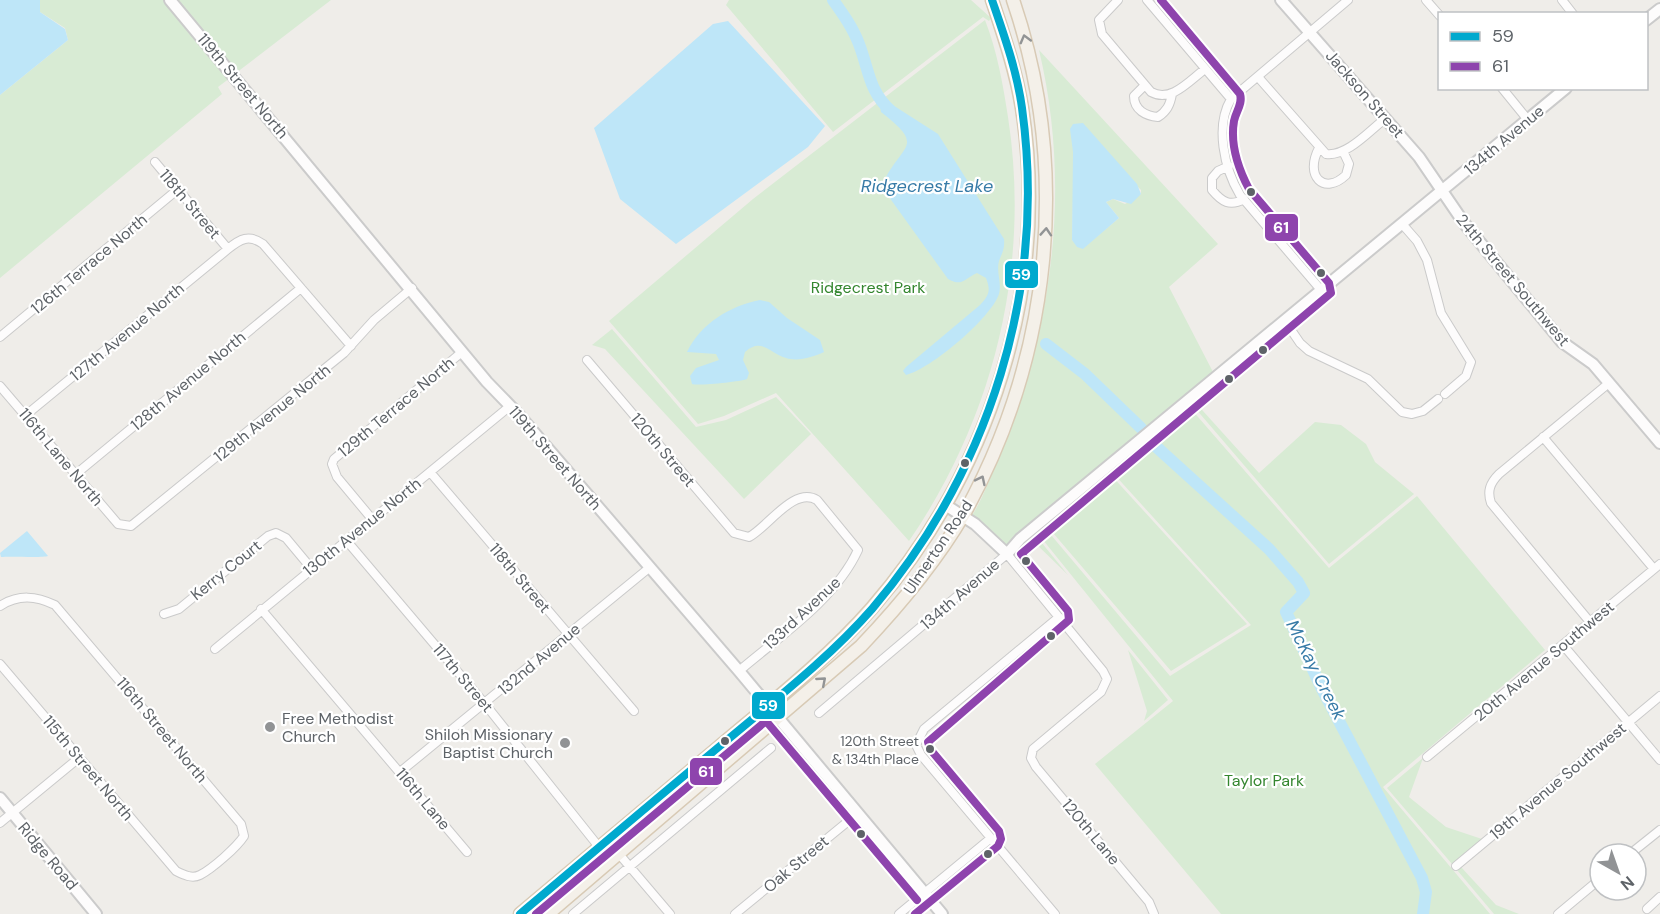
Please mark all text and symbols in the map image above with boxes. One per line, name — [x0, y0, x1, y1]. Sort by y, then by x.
legend — [1438, 12, 1648, 90]
text: 59 — [1492, 24, 1514, 48]
street label: 119th Street North — [193, 29, 293, 143]
one-way arrow — [1020, 34, 1032, 45]
street label: Jackson Street — [1321, 46, 1409, 142]
text: 61 — [1492, 54, 1509, 78]
street label: 134th Avenue — [1460, 100, 1548, 180]
street label: 118th Street — [155, 165, 225, 243]
water label: Ridgecrest Lake — [861, 174, 993, 198]
unlabelled marker — [1245, 186, 1257, 198]
street label: 126th Terrace North — [26, 209, 152, 319]
street label: 24th Street Southwest — [1451, 210, 1575, 350]
line badge: 61 — [1264, 213, 1299, 242]
text: 61 — [1273, 217, 1289, 238]
one-way arrow — [1039, 228, 1052, 237]
line badge: 59 — [1004, 260, 1039, 289]
text: 59 — [1011, 264, 1031, 285]
unlabelled marker — [1315, 267, 1327, 279]
park label: Ridgecrest Park — [811, 277, 925, 298]
street label: 127th Avenue North — [66, 278, 188, 386]
street label: 128th Avenue North — [126, 327, 250, 435]
unlabelled marker — [1257, 344, 1269, 356]
street label: 129th Terrace North — [334, 352, 458, 462]
street label: 129th Avenue North — [209, 359, 335, 467]
unlabelled marker — [1223, 373, 1235, 385]
street label: 119th Street North — [504, 402, 606, 514]
street label: 116th Lane North — [14, 404, 108, 510]
street label: 120th Street — [626, 409, 700, 491]
unlabelled marker — [959, 457, 971, 469]
street label: 130th Avenue North — [299, 473, 425, 581]
one-way arrow — [973, 475, 985, 486]
street label: Ulmerton Road — [899, 496, 977, 598]
street label: Kerry Court — [186, 535, 266, 605]
street label: 118th Street — [485, 539, 555, 617]
street label: 134th Avenue — [916, 554, 1004, 634]
unlabelled marker — [1020, 555, 1032, 567]
street label: 133rd Avenue — [759, 572, 845, 654]
street label: 20th Avenue Southwest — [1470, 596, 1618, 726]
water label: McKay Creek — [1280, 616, 1352, 725]
street label: 132nd Avenue — [493, 618, 585, 700]
unlabelled marker — [1045, 630, 1057, 642]
street label: 117th Street — [428, 639, 498, 717]
street label: 116th Street North — [112, 673, 212, 787]
one-way arrow — [815, 677, 826, 688]
line badge: 59 — [751, 691, 786, 720]
text: 59 — [758, 695, 778, 716]
place label: Free Methodist Church — [282, 708, 394, 747]
street label: 115th Street North — [38, 711, 138, 825]
street label: 19th Avenue Southwest — [1485, 718, 1631, 844]
marker: Free Methodist Church — [263, 720, 277, 734]
place label: Shiloh Missionary Baptist Church — [425, 724, 553, 763]
place label: 120th Street & 134th Place — [832, 732, 919, 768]
unlabelled marker — [719, 735, 731, 747]
marker: Shiloh Missionary Baptist Church — [558, 736, 572, 750]
marker: 120th Street & 134th Place — [924, 743, 936, 755]
line badge: 61 — [689, 757, 723, 786]
text: 61 — [698, 761, 714, 782]
street label: 116th Lane — [391, 763, 455, 835]
park label: Taylor Park — [1224, 770, 1304, 791]
street label: 120th Lane — [1057, 795, 1125, 869]
street label: Ridge Road — [13, 818, 83, 894]
unlabelled marker — [855, 828, 867, 840]
street label: Oak Street — [759, 831, 833, 897]
north arrow — [1588, 842, 1648, 902]
unlabelled marker — [982, 848, 994, 860]
text: N — [1616, 871, 1639, 895]

